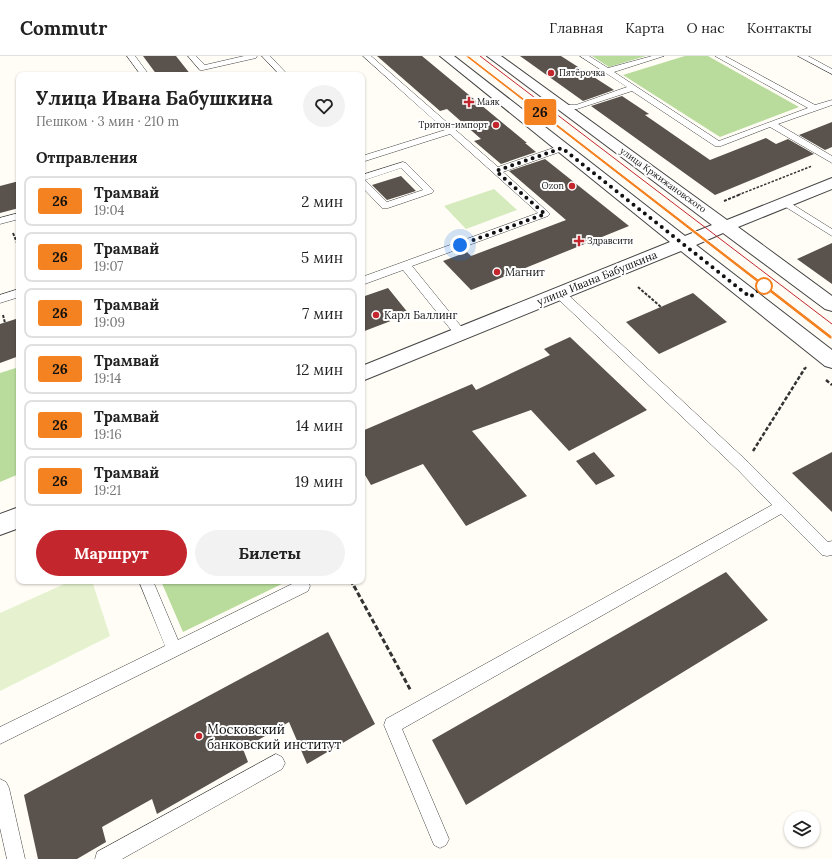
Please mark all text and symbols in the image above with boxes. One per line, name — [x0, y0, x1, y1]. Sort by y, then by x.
text: Commutr — [20, 16, 107, 40]
text: Главная — [549, 19, 603, 37]
text: Карта — [625, 19, 665, 37]
text: О нас — [687, 19, 725, 37]
text: Контакты — [747, 19, 812, 37]
place label: Пятёрочка — [559, 67, 606, 78]
marker: Пятёрочка — [546, 68, 556, 78]
button: heart — [303, 85, 345, 127]
text: Улица Ивана Бабушкина — [36, 86, 273, 110]
place label: Маяк — [477, 96, 500, 107]
marker: Маяк — [464, 97, 474, 107]
line badge: 26 — [522, 99, 558, 125]
text: 26 — [532, 103, 548, 121]
text: Пешком · 3 мин · 210 m — [36, 113, 179, 130]
place label: Тритон-импорт — [419, 119, 489, 130]
marker: Тритон-импорт — [491, 120, 501, 130]
street label: улица Кржижановского — [618, 145, 708, 214]
text: Отправления — [36, 148, 138, 167]
place label: Ozon — [542, 180, 565, 191]
marker: Ozon — [567, 181, 577, 191]
text: Трамвай — [94, 183, 159, 202]
text: 26 — [52, 192, 68, 210]
text: 2 мин — [301, 192, 343, 211]
text: 19:04 — [94, 202, 125, 219]
your location — [450, 235, 470, 255]
place label: Здравсити — [587, 235, 633, 246]
marker: Здравсити — [574, 236, 584, 246]
text: Трамвай — [94, 239, 159, 258]
street label: улица Ивана Бабушкина — [535, 247, 660, 309]
text: 26 — [52, 248, 68, 266]
text: 5 мин — [301, 248, 343, 267]
text: 19:07 — [94, 258, 123, 275]
place label: Магнит — [505, 265, 545, 279]
marker: Магнит — [492, 267, 502, 277]
unlabelled marker — [755, 277, 773, 295]
text: Трамвай — [94, 295, 159, 314]
text: 26 — [52, 304, 68, 322]
text: 7 мин — [302, 304, 343, 323]
place label: Карл Баллинг — [384, 308, 457, 322]
marker: Карл Баллинг — [371, 310, 381, 320]
text: 19:09 — [94, 314, 125, 331]
text: Трамвай — [94, 351, 159, 370]
text: 26 — [52, 360, 68, 378]
text: 12 мин — [296, 360, 343, 379]
text: 19:14 — [94, 370, 121, 387]
text: Трамвай — [94, 407, 159, 426]
text: 26 — [52, 416, 68, 434]
text: 14 мин — [296, 416, 343, 435]
text: 19:16 — [94, 426, 122, 443]
text: Трамвай — [94, 463, 159, 482]
text: 26 — [52, 472, 68, 490]
text: 19 мин — [295, 472, 343, 491]
text: 19:21 — [94, 482, 121, 499]
button: Маршрут — [36, 530, 187, 576]
button: Билеты — [195, 530, 345, 576]
place label: Московский банковский институт — [207, 721, 342, 753]
marker: Московский банковский институт — [194, 731, 204, 741]
map controls — [784, 811, 820, 847]
button: layers — [784, 811, 820, 847]

